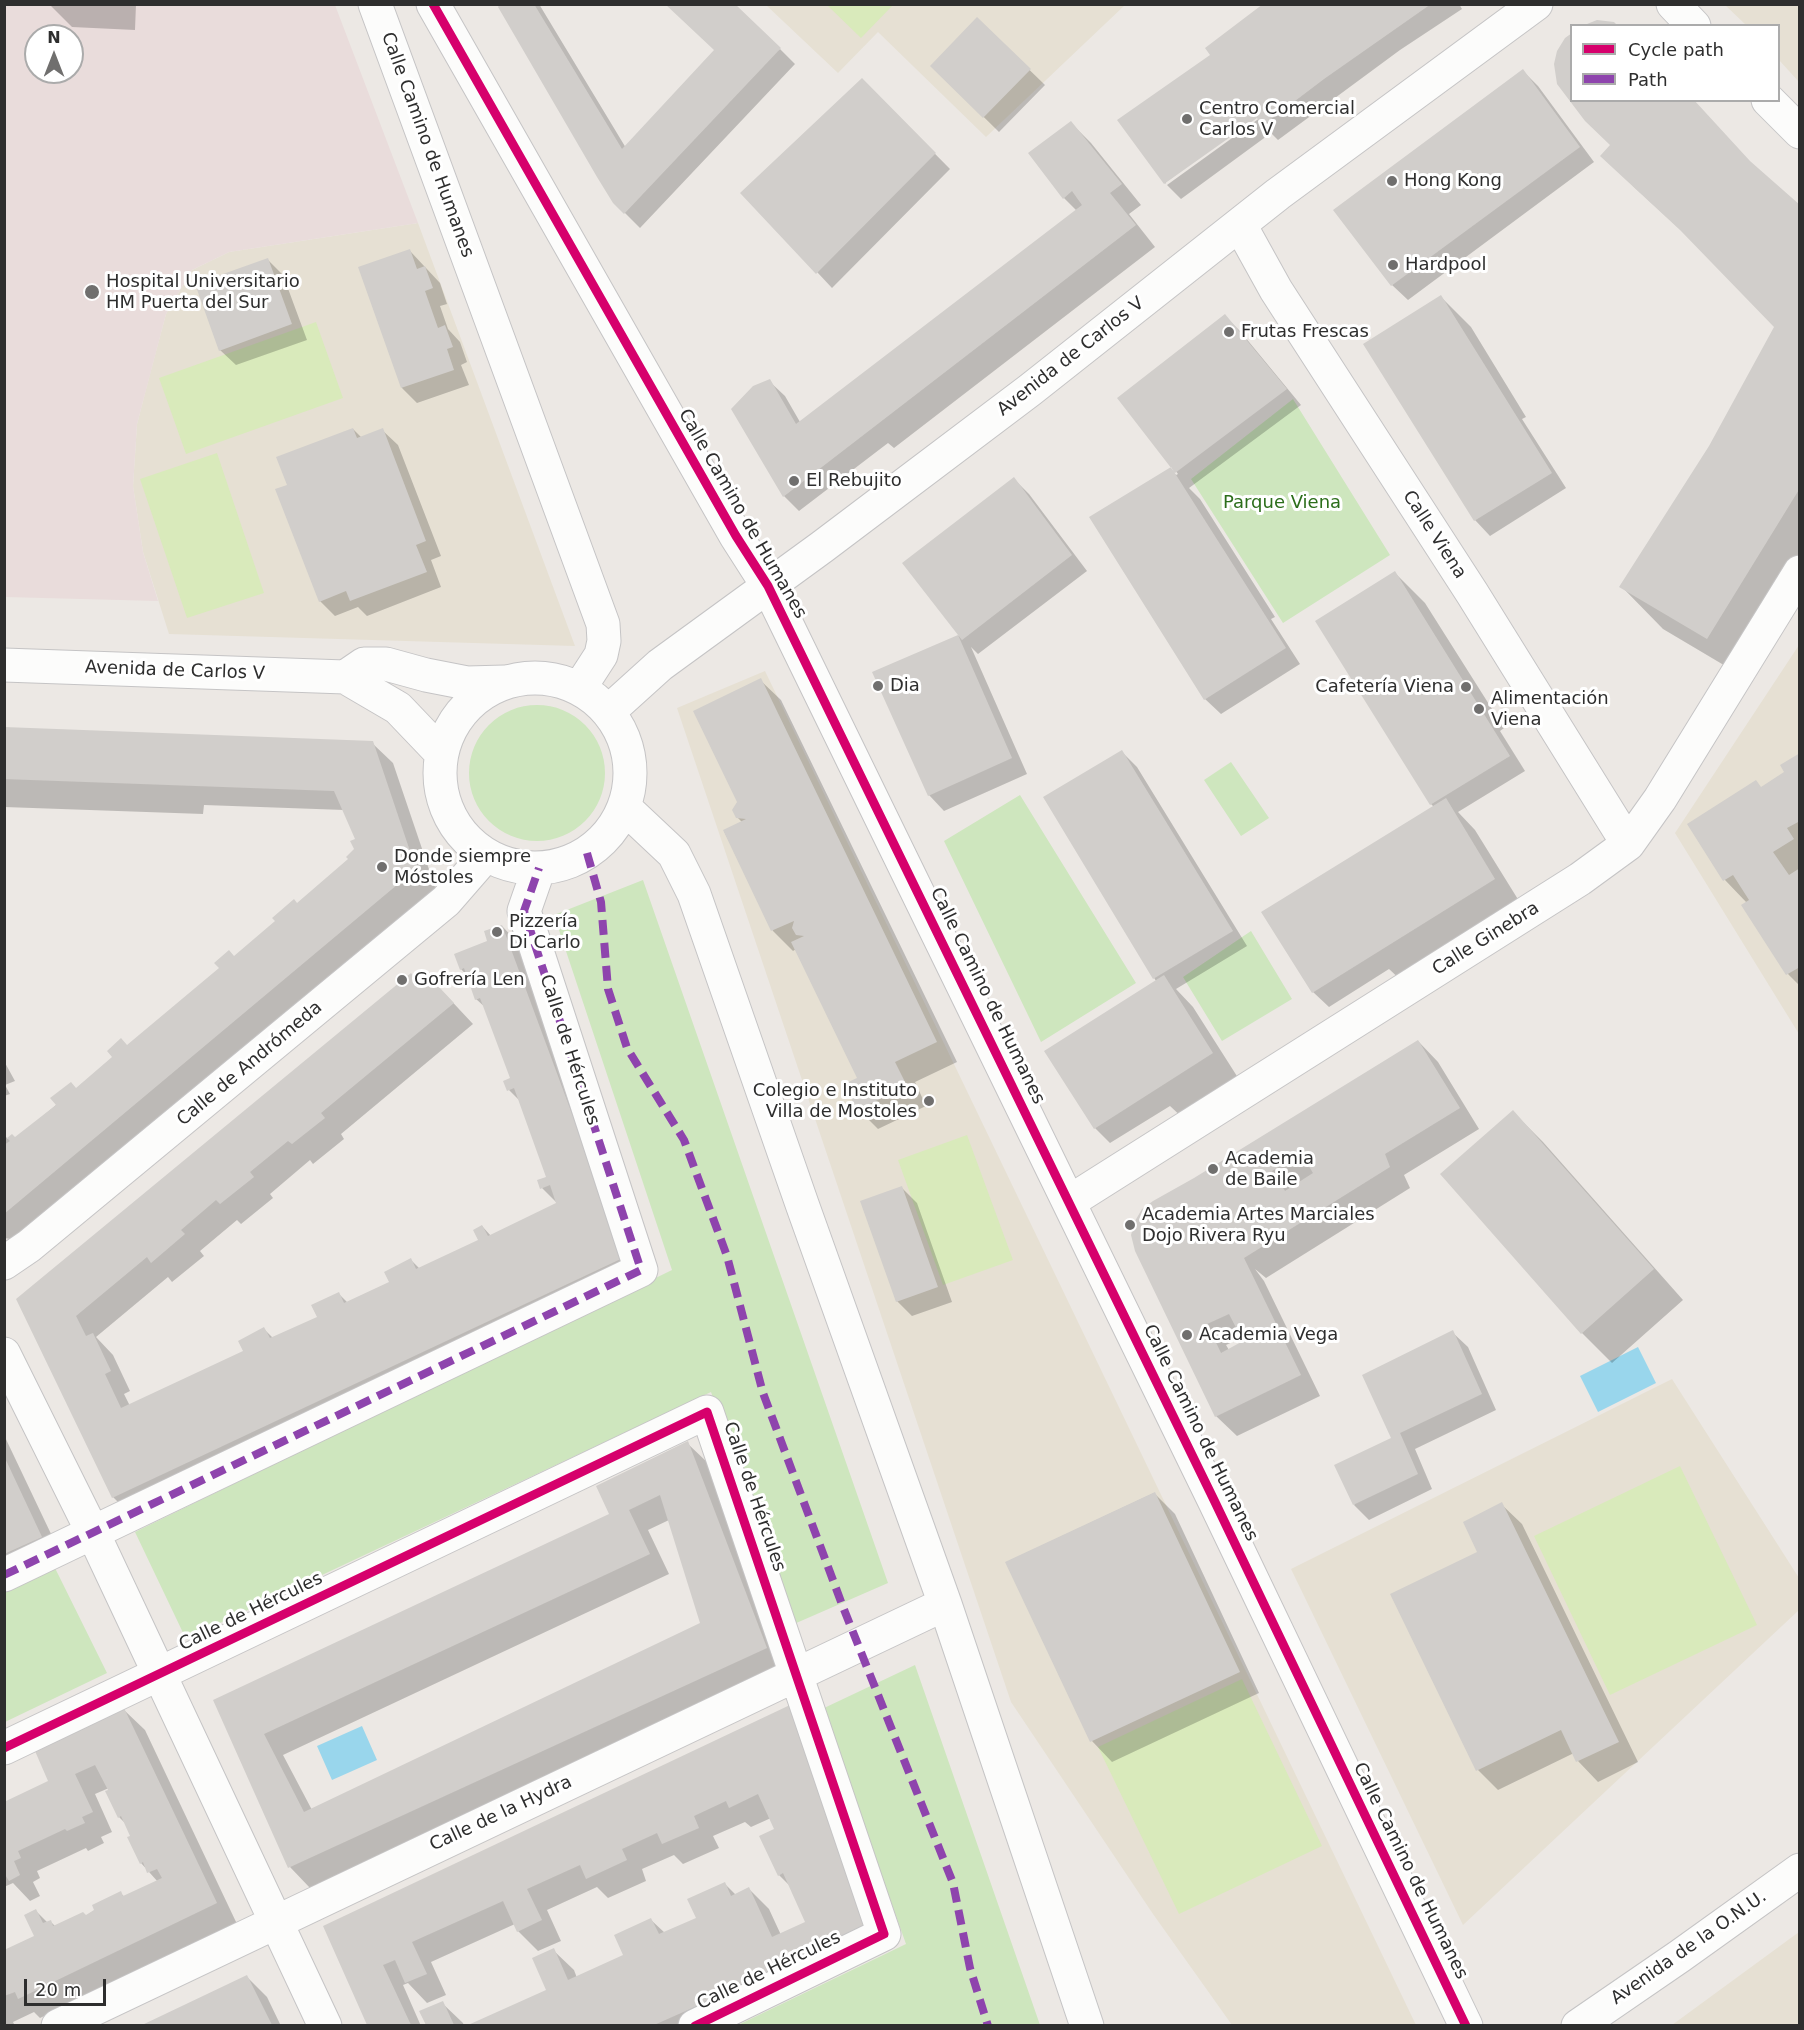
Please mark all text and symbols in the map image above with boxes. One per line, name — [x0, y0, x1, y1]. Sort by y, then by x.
north arrow — [24, 24, 84, 84]
legend — [1570, 24, 1780, 102]
text: N — [47, 28, 61, 47]
street label: Calle Camino de Humanes — [376, 29, 478, 261]
text: Cycle path — [1628, 39, 1724, 60]
text: Path — [1628, 69, 1668, 90]
place label: Centro Comercial Carlos V — [1199, 98, 1355, 140]
marker: Centro Comercial Carlos V — [1180, 112, 1194, 126]
place label: Hong Kong — [1404, 170, 1502, 192]
marker: Hong Kong — [1385, 174, 1399, 188]
place label: Hardpool — [1405, 254, 1487, 276]
marker: Hardpool — [1386, 258, 1400, 272]
place label: Hospital Universitario HM Puerta del Sur — [106, 271, 300, 314]
marker: Hospital Universitario HM Puerta del Sur — [83, 283, 101, 301]
street label: Avenida de Carlos V — [993, 293, 1149, 421]
place label: Frutas Frescas — [1241, 321, 1369, 343]
marker: Frutas Frescas — [1222, 325, 1236, 339]
street label: Calle Camino de Humanes — [673, 405, 811, 623]
place label: El Rebujito — [806, 470, 902, 492]
marker: El Rebujito — [787, 474, 801, 488]
street label: Calle Viena — [1397, 487, 1471, 583]
park label: Parque Viena — [1223, 492, 1341, 514]
street label: Avenida de Carlos V — [85, 657, 265, 685]
place label: Dia — [890, 675, 920, 697]
place label: Cafetería Viena — [1315, 676, 1454, 698]
marker: Dia — [871, 679, 885, 693]
marker: Cafetería Viena — [1459, 680, 1473, 694]
place label: Alimentación Viena — [1491, 688, 1609, 730]
marker: Alimentación Viena — [1472, 702, 1486, 716]
place label: Donde siempre Móstoles — [394, 846, 531, 888]
marker: Donde siempre Móstoles — [375, 860, 389, 874]
street label: Calle Camino de Humanes — [925, 884, 1049, 1108]
street label: Calle Ginebra — [1429, 898, 1543, 980]
place label: Pizzería Di Carlo — [509, 911, 581, 954]
marker: Pizzería Di Carlo — [490, 925, 504, 939]
place label: Gofrería Len — [414, 969, 525, 991]
street label: Calle de Hércules — [534, 972, 604, 1128]
marker: Gofrería Len — [395, 973, 409, 987]
street label: Calle de Andrómeda — [173, 997, 327, 1131]
place label: Colegio e Instituto Villa de Mostoles — [753, 1080, 917, 1122]
marker: Colegio e Instituto Villa de Mostoles — [922, 1094, 936, 1108]
place label: Academia de Baile — [1225, 1148, 1314, 1190]
marker: Academia de Baile — [1206, 1162, 1220, 1176]
place label: Academia Artes Marciales Dojo Rivera Ryu — [1142, 1204, 1375, 1246]
marker: Academia Artes Marciales Dojo Rivera Ryu — [1123, 1218, 1137, 1232]
street label: Calle Camino de Humanes — [1138, 1321, 1262, 1545]
place label: Academia Vega — [1199, 1324, 1338, 1346]
marker: Academia Vega — [1180, 1328, 1194, 1342]
street label: Calle de Hércules — [718, 1419, 790, 1575]
street label: Calle de Hércules — [176, 1568, 326, 1656]
street label: Calle Camino de Humanes — [1348, 1759, 1472, 1983]
street label: Calle de la Hydra — [426, 1772, 576, 1856]
street label: Avenida de la O.N.U. — [1607, 1886, 1771, 2010]
street label: Calle de Hércules — [694, 1927, 844, 2015]
scale bar — [27, 1967, 110, 2005]
text: 20 m — [35, 1979, 81, 2000]

